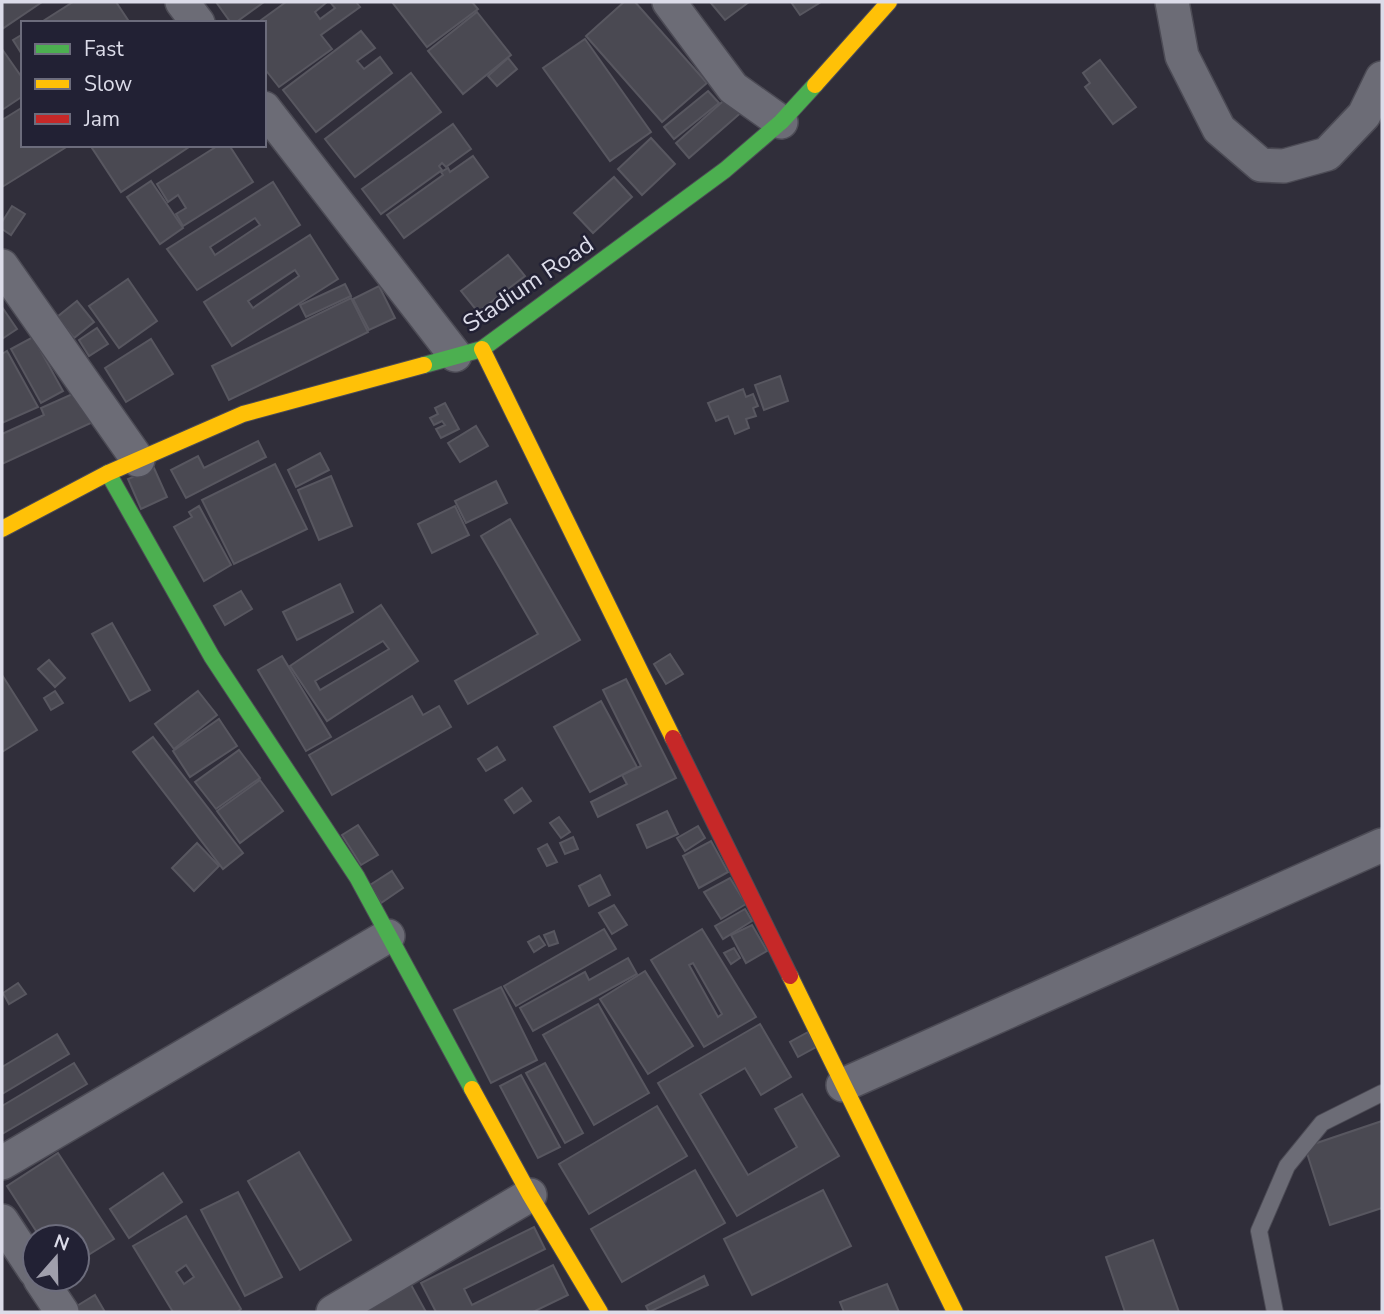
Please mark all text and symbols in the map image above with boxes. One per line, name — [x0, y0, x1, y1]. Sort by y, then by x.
legend — [21, 21, 266, 147]
text: Fast — [84, 35, 124, 63]
text: Slow — [84, 70, 133, 98]
text: Jam — [83, 105, 120, 133]
street label: Stadium Road — [456, 228, 600, 340]
north arrow — [21, 1223, 91, 1293]
text: N — [50, 1228, 73, 1258]

